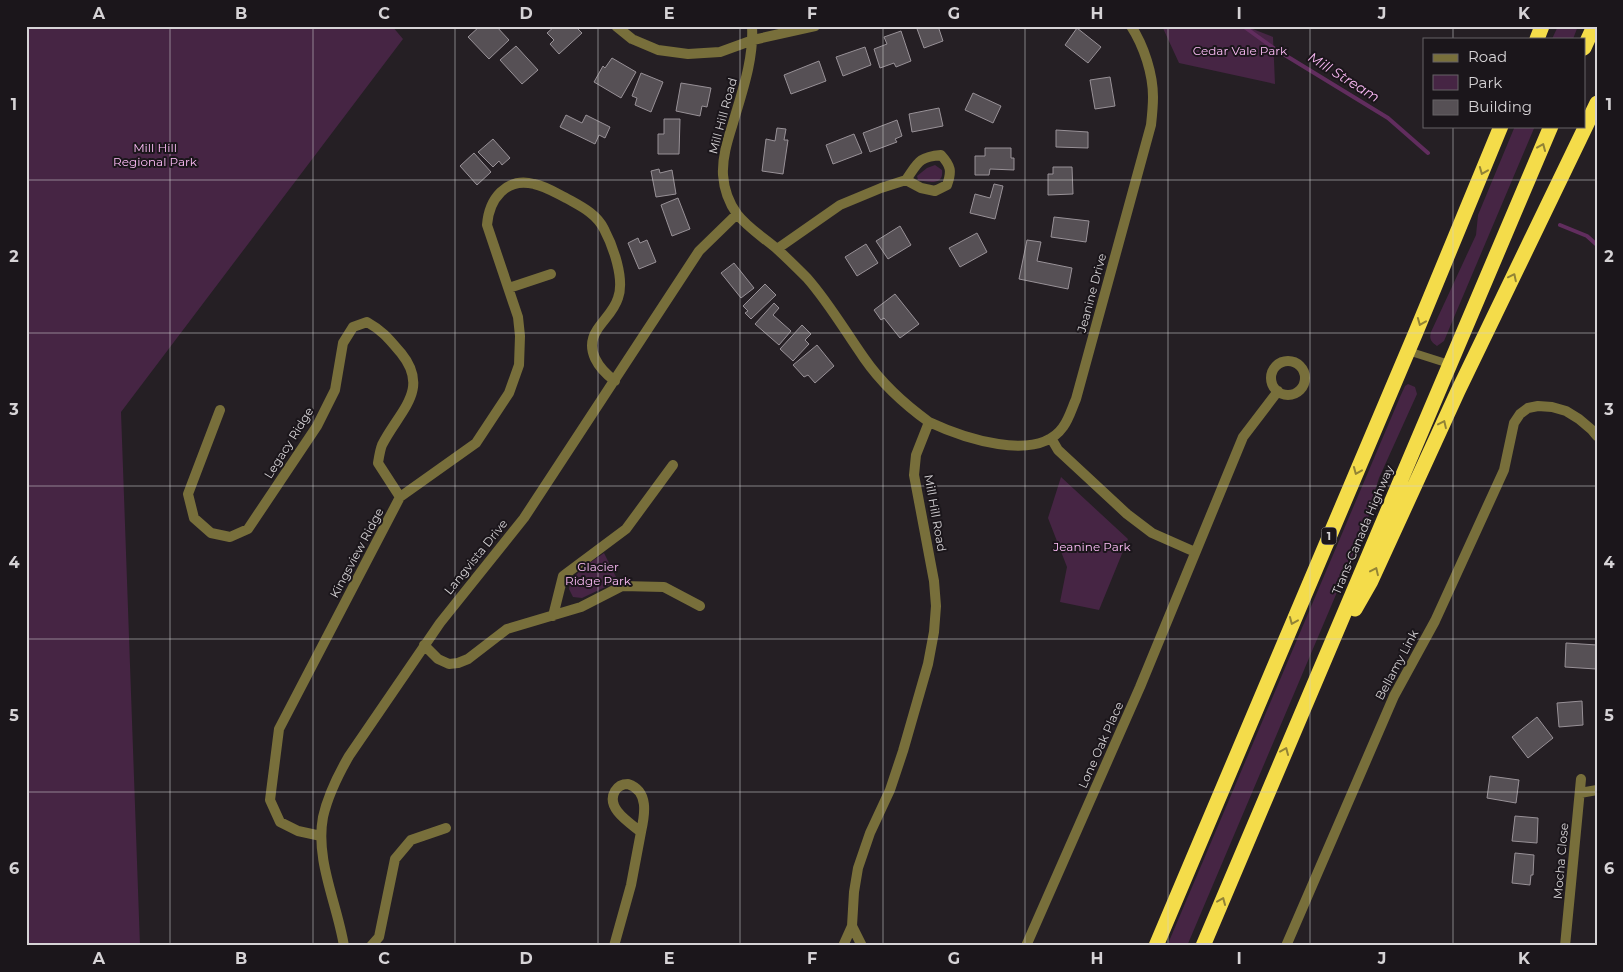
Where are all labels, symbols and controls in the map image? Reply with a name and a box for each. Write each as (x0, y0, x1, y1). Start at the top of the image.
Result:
text: A (92, 4, 106, 23)
text: B (235, 4, 247, 23)
text: C (378, 4, 390, 23)
text: D (519, 4, 533, 23)
text: E (664, 4, 674, 23)
text: F (807, 4, 817, 23)
text: G (948, 4, 960, 23)
text: H (1091, 4, 1103, 23)
text: I (1236, 4, 1242, 23)
text: J (1377, 4, 1386, 23)
text: K (1518, 4, 1531, 23)
legend (1423, 38, 1586, 128)
park label: Cedar Vale Park (1193, 43, 1288, 58)
text: Road (1468, 47, 1507, 66)
water label: Mill Stream (1305, 48, 1383, 106)
text: Park (1468, 73, 1502, 92)
street label: Mill Hill Road (705, 76, 740, 156)
text: 1 (11, 95, 17, 114)
text: 1 (1606, 95, 1612, 114)
text: Building (1468, 97, 1532, 116)
park label: Mill Hill Regional Park (113, 140, 198, 169)
one-way arrow (1535, 143, 1546, 152)
one-way arrow (1478, 166, 1489, 175)
text: 2 (9, 247, 19, 266)
text: 2 (1604, 247, 1614, 266)
street label: Jeanine Drive (1073, 252, 1109, 335)
one-way arrow (1506, 273, 1517, 282)
one-way arrow (1416, 317, 1426, 325)
text: 3 (8, 400, 19, 419)
text: 3 (1603, 400, 1614, 419)
street label: Legacy Ridge (261, 404, 317, 481)
one-way arrow (1437, 420, 1447, 429)
street label: Trans-Canada Highway (1329, 463, 1397, 597)
one-way arrow (1352, 466, 1363, 475)
street label: Mill Hill Road (921, 473, 950, 553)
street label: Kingsview Ridge (326, 505, 387, 600)
street label: Langvista Drive (441, 516, 511, 597)
road number: 1 (1322, 528, 1336, 544)
park label: Jeanine Park (1052, 539, 1132, 554)
text: 4 (8, 553, 20, 572)
text: 4 (1603, 553, 1615, 572)
park label: Glacier Ridge Park (565, 559, 632, 588)
one-way arrow (1369, 567, 1379, 576)
one-way arrow (1289, 616, 1300, 625)
street label: Bellamy Link (1372, 626, 1422, 703)
street label: Lone Oak Place (1075, 699, 1126, 790)
text: 5 (9, 706, 19, 725)
text: 5 (1604, 706, 1614, 725)
one-way arrow (1279, 747, 1290, 756)
street label: Mocha Close (1550, 822, 1571, 900)
text: 6 (9, 859, 19, 878)
text: 6 (1604, 859, 1614, 878)
one-way arrow (1216, 897, 1226, 906)
text: A (92, 949, 106, 968)
text: B (235, 949, 247, 968)
text: C (378, 949, 390, 968)
text: D (519, 949, 533, 968)
text: E (664, 949, 674, 968)
text: F (807, 949, 817, 968)
text: G (948, 949, 960, 968)
text: H (1091, 949, 1103, 968)
text: I (1236, 949, 1242, 968)
text: J (1377, 949, 1386, 968)
text: K (1518, 949, 1531, 968)

